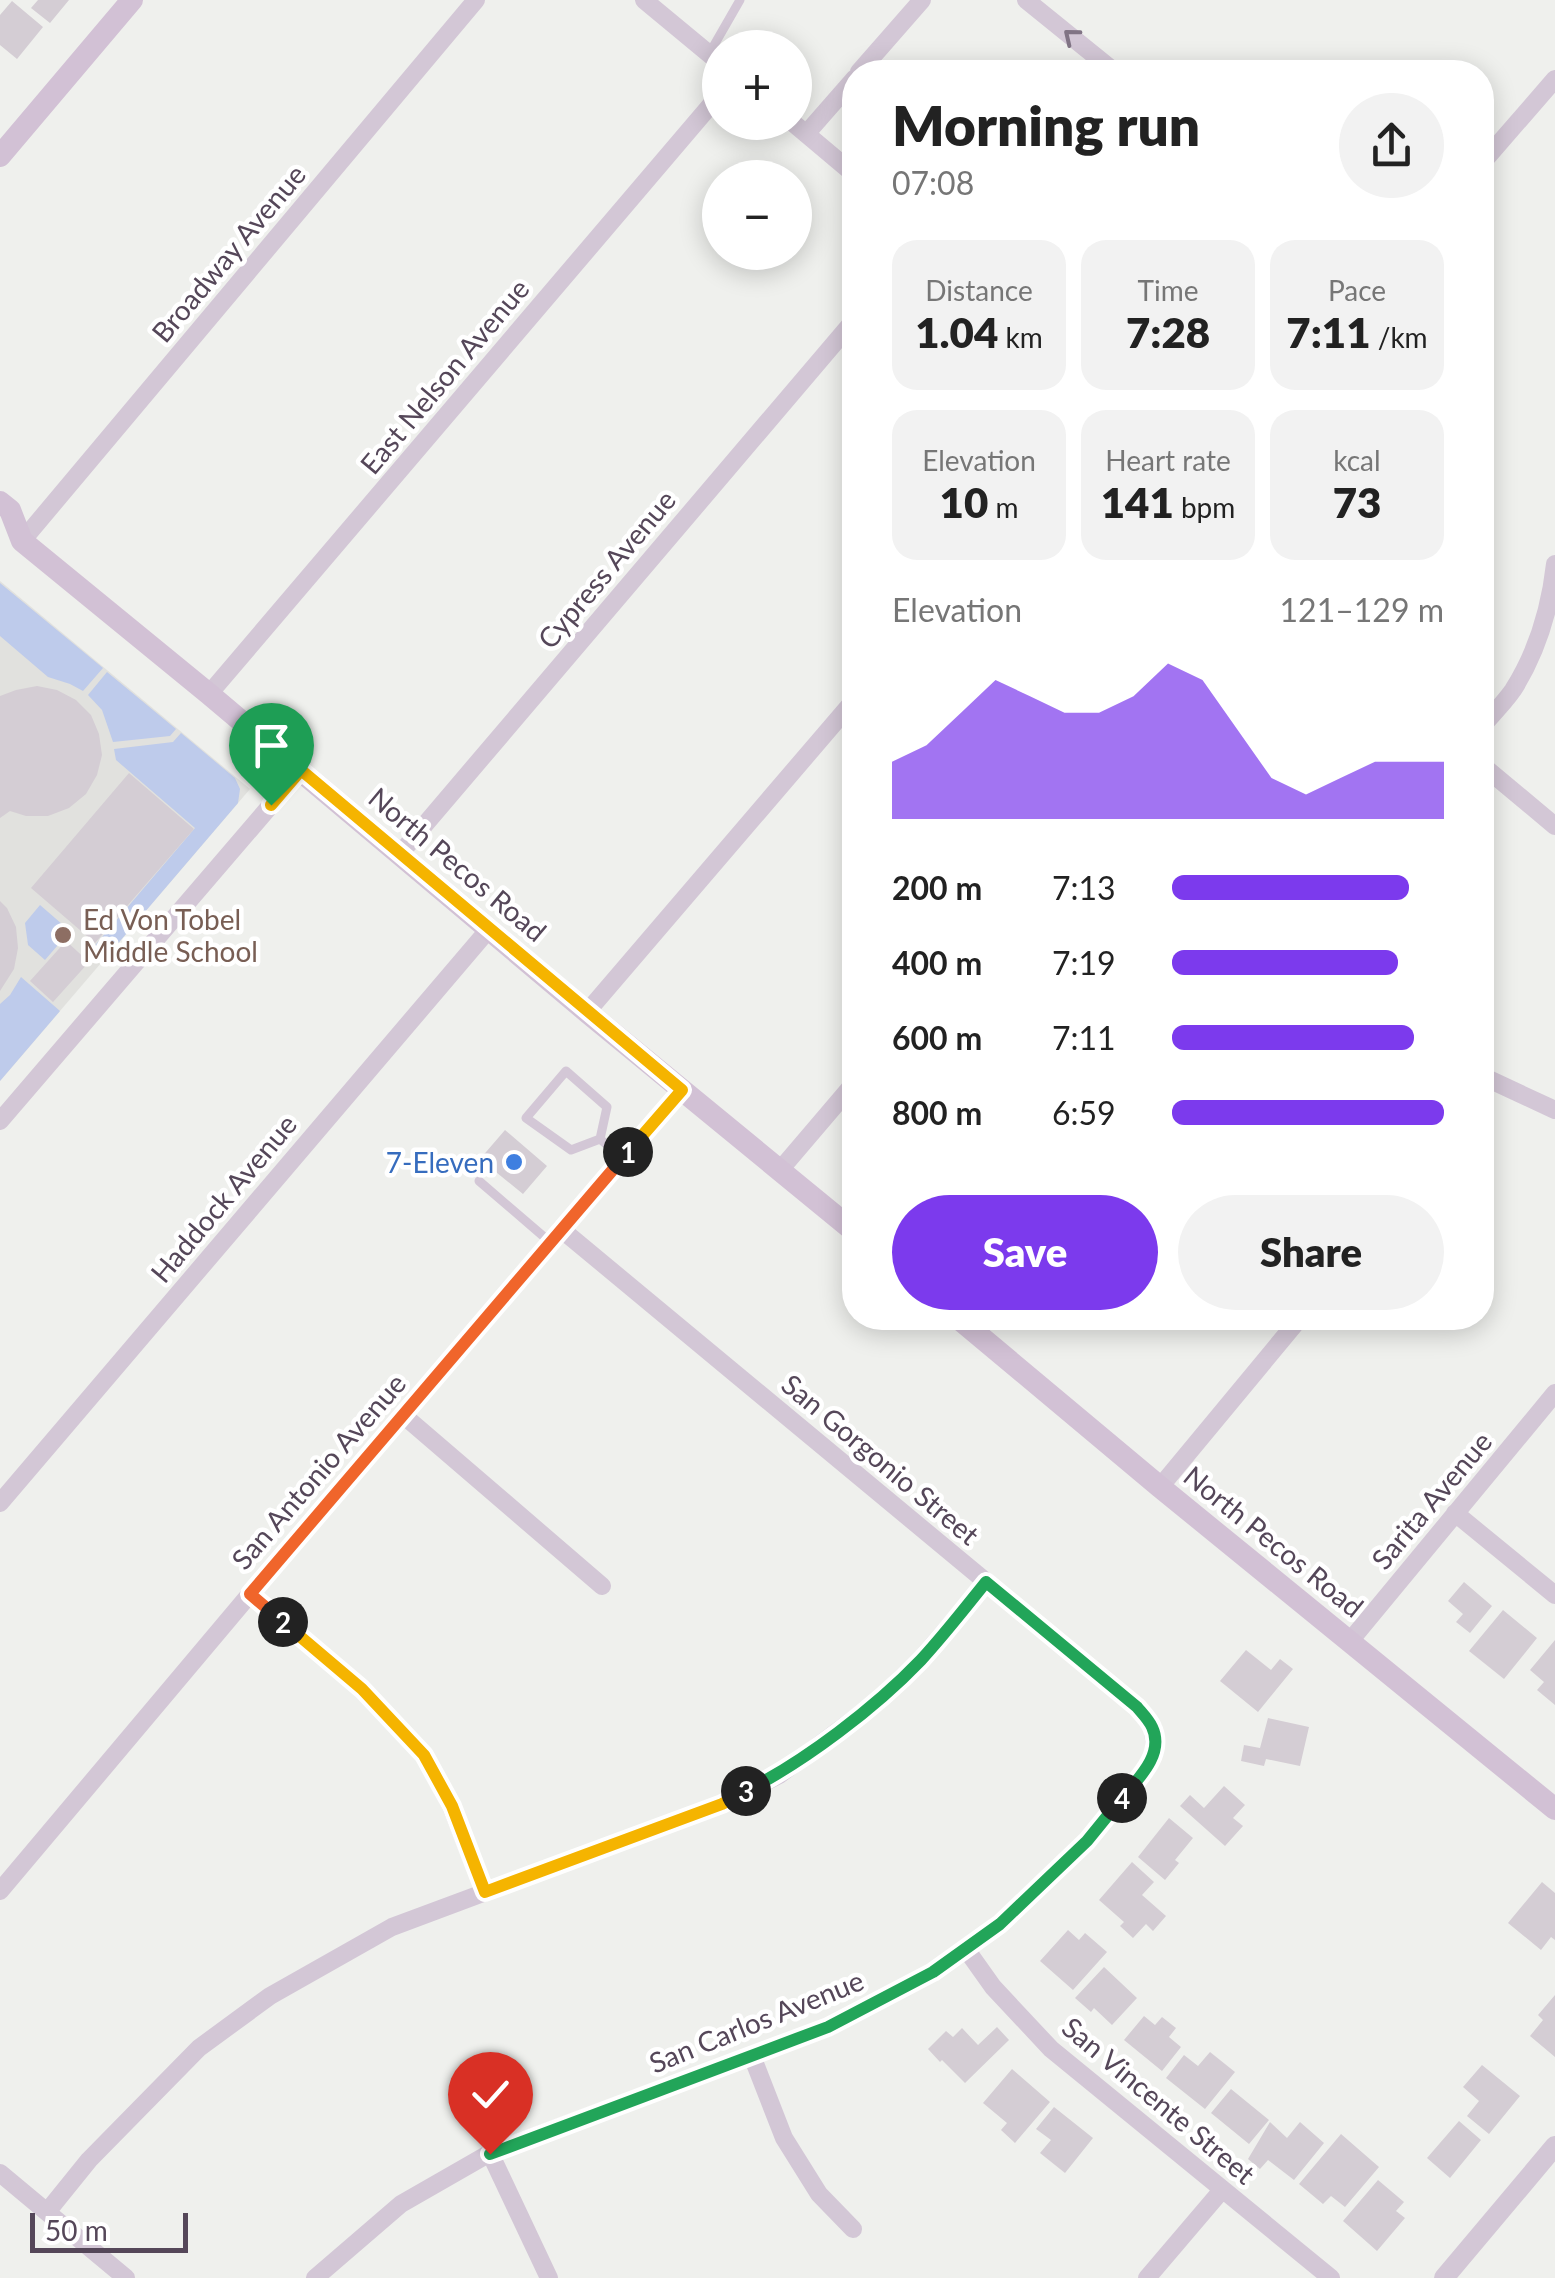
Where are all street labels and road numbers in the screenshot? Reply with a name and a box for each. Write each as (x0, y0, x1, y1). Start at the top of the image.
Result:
street label: Broadway Avenue (144, 157, 312, 349)
street label: East Nelson Avenue (353, 272, 535, 480)
street label: Cypress Avenue (530, 483, 682, 655)
street label: North Pecos Road (362, 780, 554, 948)
street label: Haddock Avenue (143, 1107, 303, 1289)
street label: San Antonio Avenue (224, 1366, 412, 1576)
street label: San Gorgonio Street (775, 1367, 987, 1551)
street label: Sarita Avenue (1364, 1424, 1498, 1576)
street label: North Pecos Road (1177, 1458, 1371, 1624)
street label: San Carlos Avenue (644, 1963, 868, 2079)
street label: San Vincente Street (1056, 2010, 1262, 2190)

